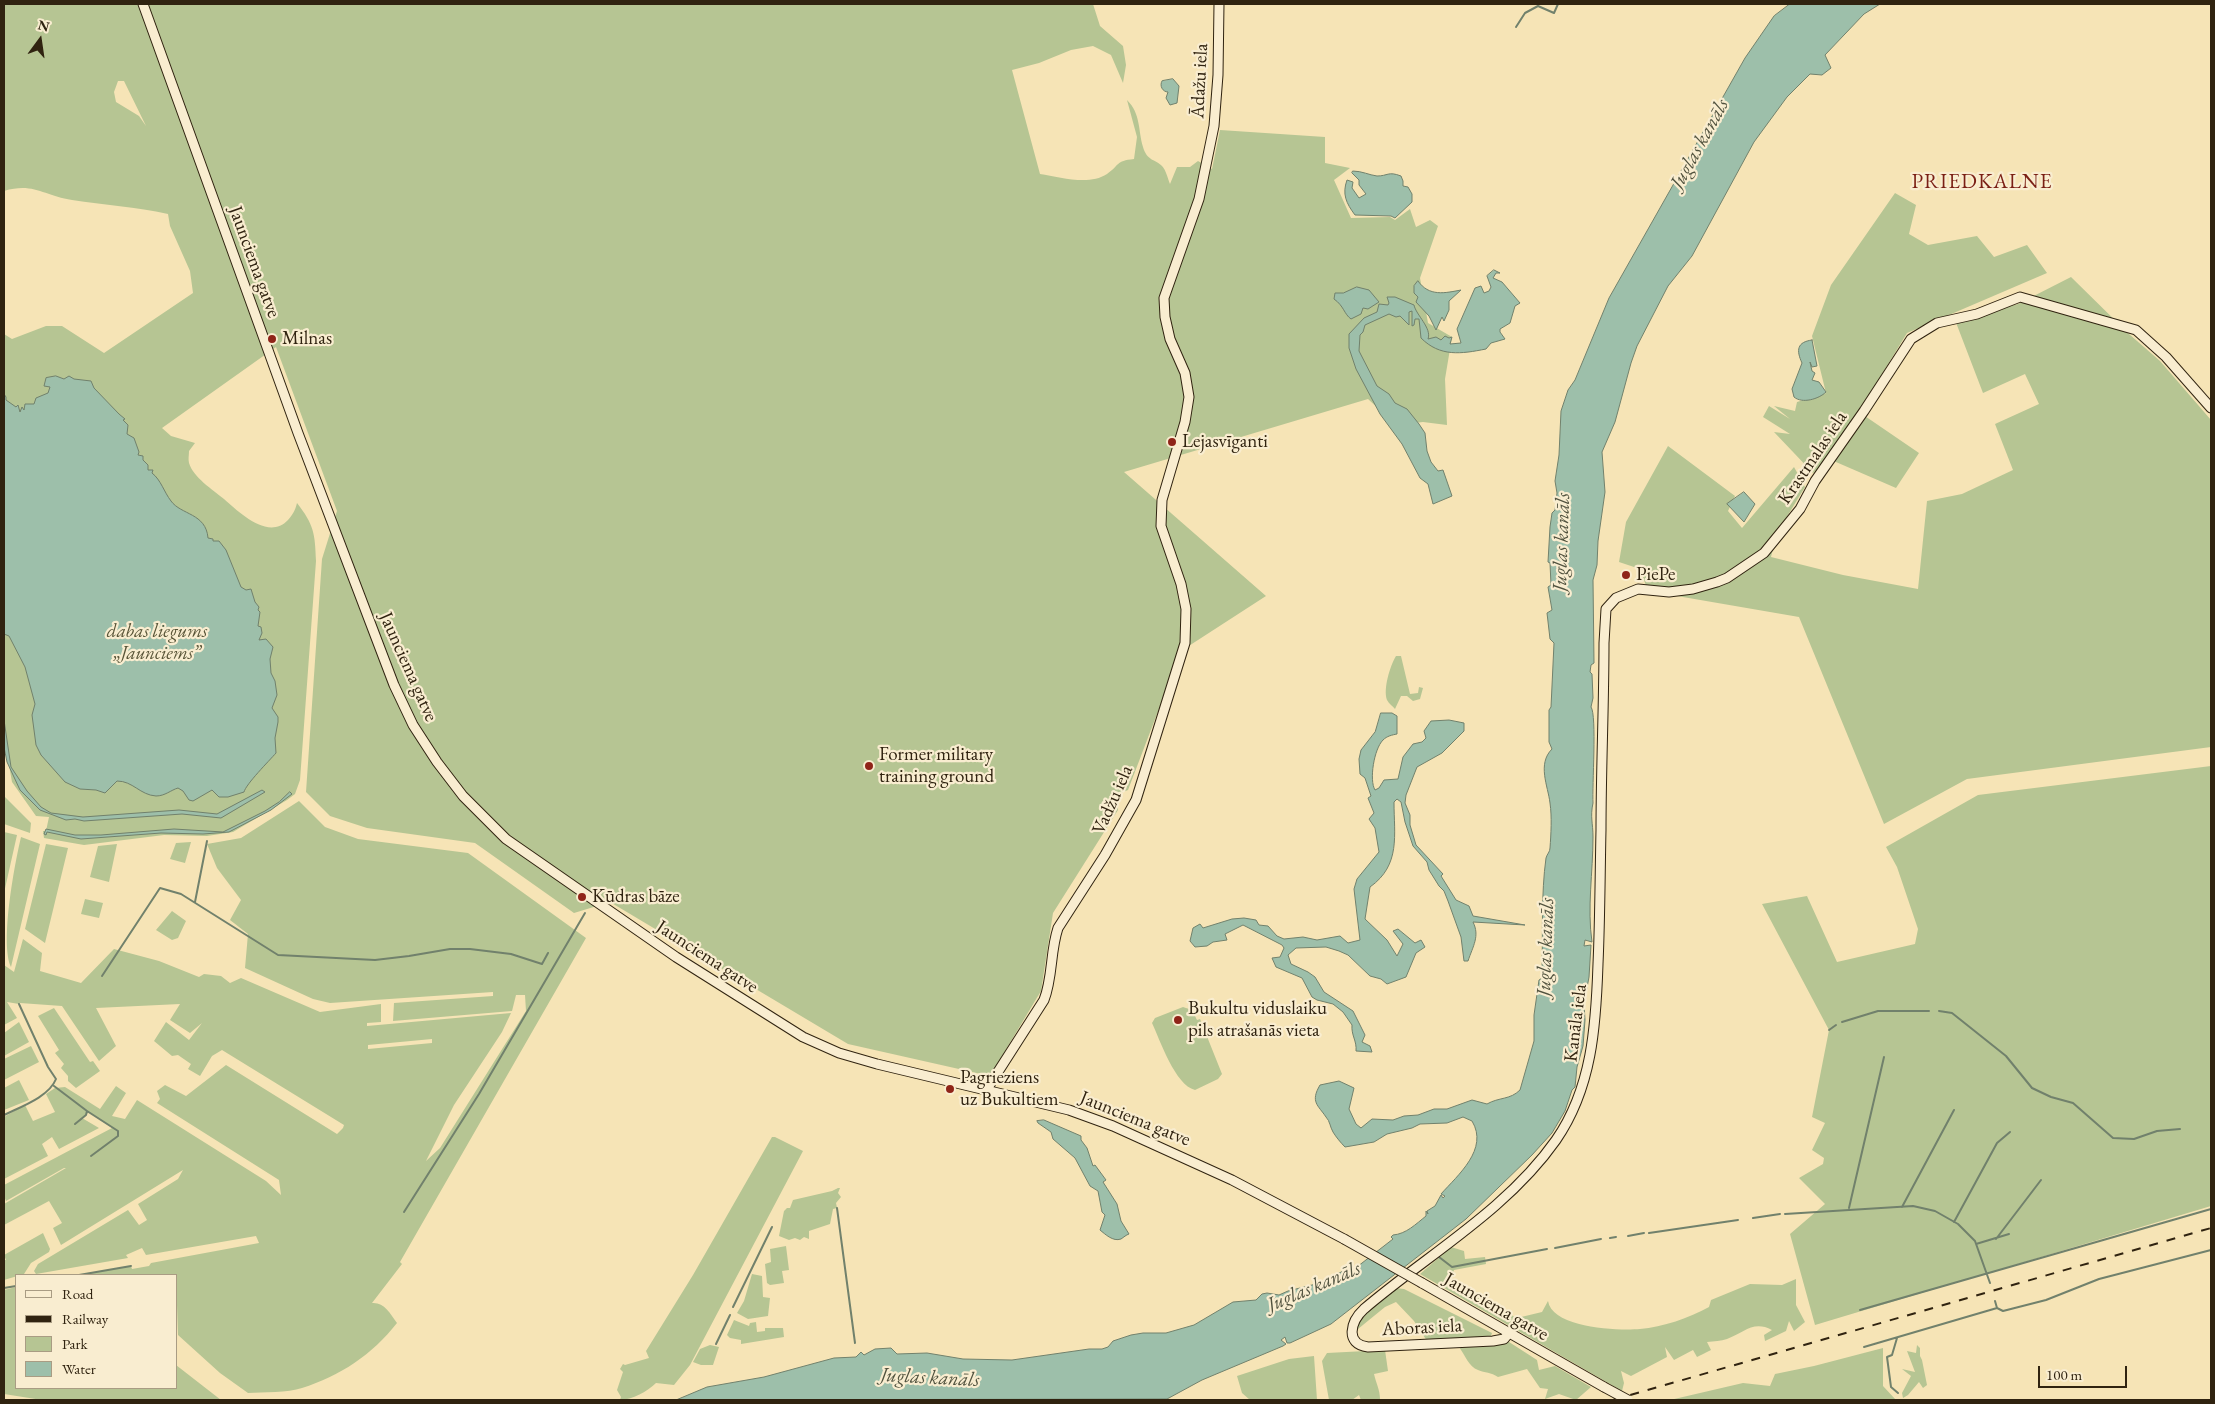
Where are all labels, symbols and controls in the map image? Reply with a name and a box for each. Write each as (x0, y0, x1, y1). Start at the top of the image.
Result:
north arrow (15, 15, 65, 65)
text: N (36, 15, 51, 36)
street label: Ādažu iela (1187, 43, 1213, 119)
water label: Juglas kanāls (1666, 95, 1734, 193)
district label: PRIEDKALNE (1910, 169, 2054, 195)
street label: Jaunciema gatve (223, 203, 285, 321)
place label: Milnas (282, 328, 332, 350)
marker: Milnas (266, 333, 278, 345)
street label: Krastmalas iela (1773, 407, 1853, 509)
place label: Lejasvīganti (1182, 431, 1268, 453)
marker: Lejasvīganti (1166, 436, 1178, 448)
water label: Juglas kanāls (1548, 492, 1576, 592)
place label: PiePe (1636, 564, 1676, 586)
marker: PiePe (1620, 569, 1632, 581)
street label: Jaunciema gatve (374, 609, 442, 725)
park label: dabas liegums „Jaunciems” (107, 621, 207, 665)
place label: Former military training ground (879, 744, 994, 788)
marker: Former military training ground (863, 760, 875, 772)
street label: Vadžu iela (1088, 762, 1138, 838)
place label: Kūdras bāze (592, 886, 680, 908)
marker: Kūdras bāze (576, 891, 588, 903)
water label: Juglas kanāls (1532, 897, 1560, 997)
street label: Jaunciema gatve (652, 916, 762, 998)
street label: Kanāla iela (1560, 983, 1592, 1063)
place label: Bukultu viduslaiku pils atrašanās vieta (1188, 998, 1327, 1042)
marker: Bukultu viduslaiku pils atrašanās vieta (1172, 1014, 1184, 1026)
place label: Pagrieziens uz Bukultiem (960, 1067, 1058, 1111)
marker: Pagrieziens uz Bukultiem (944, 1083, 956, 1095)
street label: Jaunciema gatve (1076, 1086, 1194, 1152)
water label: Juglas kanāls (1264, 1257, 1364, 1317)
street label: Jaunciema gatve (1440, 1268, 1552, 1346)
legend (15, 1274, 178, 1389)
text: Road (62, 1284, 93, 1303)
text: Railway (62, 1309, 108, 1328)
street label: Aboras iela (1381, 1315, 1463, 1341)
text: Park (62, 1334, 88, 1353)
scale bar (2040, 1356, 2129, 1388)
text: Water (62, 1359, 96, 1378)
water label: Juglas kanāls (880, 1363, 980, 1393)
text: 100 m (2046, 1365, 2082, 1384)

